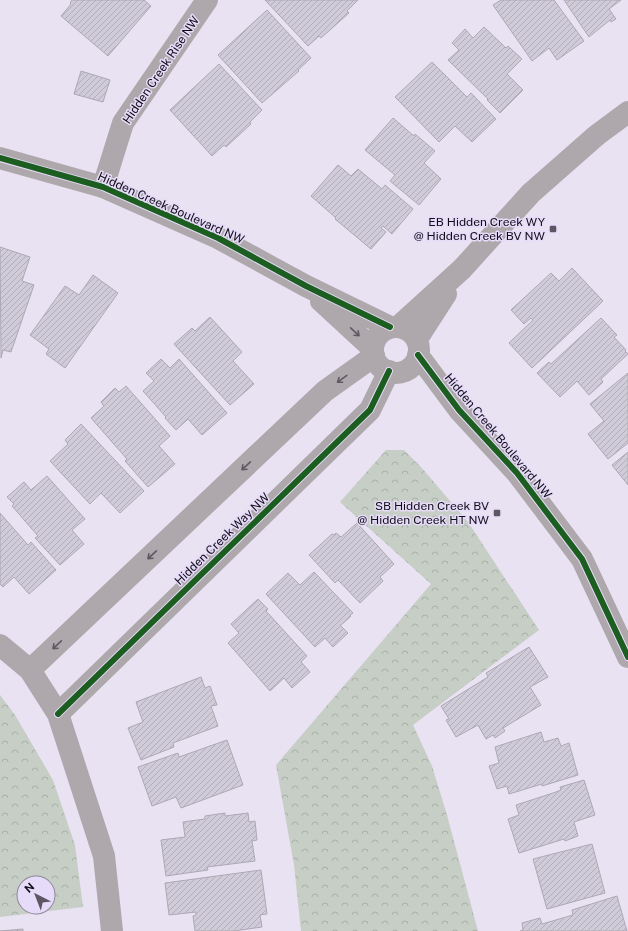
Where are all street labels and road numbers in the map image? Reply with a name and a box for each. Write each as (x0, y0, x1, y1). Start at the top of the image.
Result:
street label: Hidden Creek Rise NW (120, 13, 202, 126)
street label: Hidden Creek Boulevard NW (96, 169, 247, 247)
street label: Hidden Creek Boulevard NW (442, 371, 555, 502)
street label: Hidden Creek Way NW (172, 490, 273, 588)

